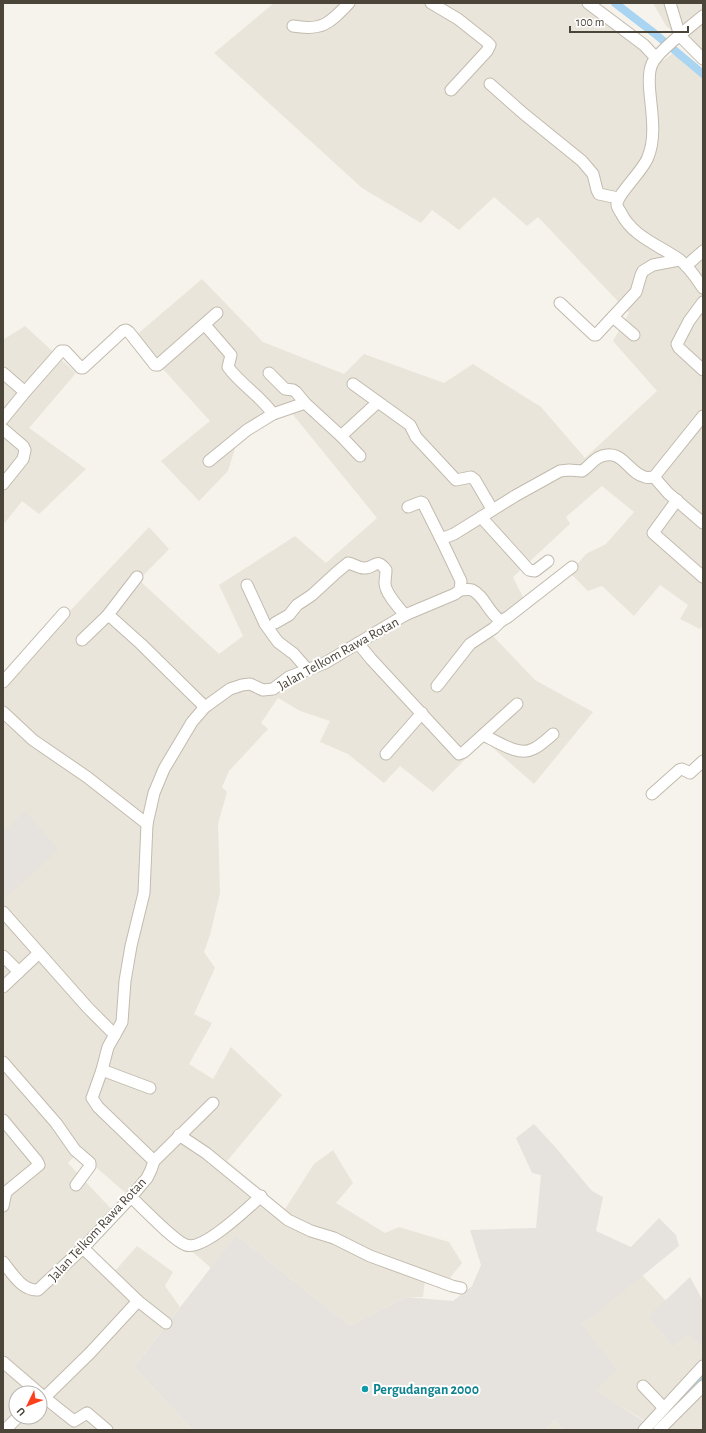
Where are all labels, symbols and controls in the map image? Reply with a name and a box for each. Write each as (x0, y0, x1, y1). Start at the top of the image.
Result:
scale bar (570, 8, 688, 34)
text: 100 m (576, 16, 604, 28)
street label: Jalan Telkom Rawa Rotan (276, 615, 401, 693)
street label: Jalan Telkom Rawa Rotan (46, 1175, 149, 1284)
place label: Pergudangan 2000 (373, 1383, 479, 1397)
marker: Pergudangan 2000 (360, 1384, 370, 1394)
north arrow (8, 1385, 48, 1425)
text: U (15, 1405, 27, 1418)

